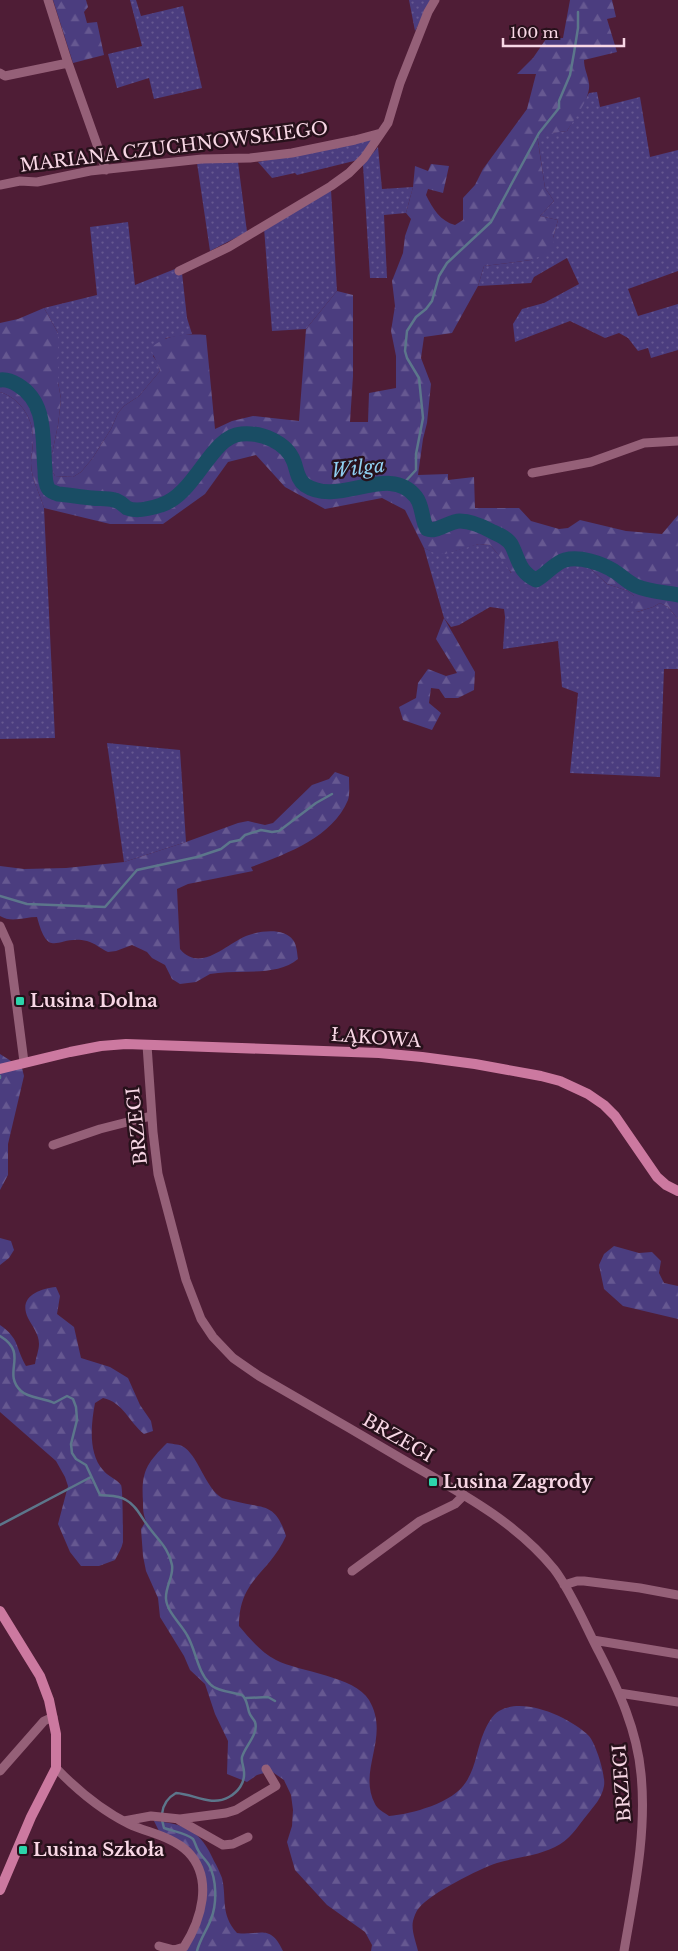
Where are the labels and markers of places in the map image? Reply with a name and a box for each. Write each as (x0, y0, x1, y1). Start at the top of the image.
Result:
place label: Lusina Dolna (30, 990, 158, 1012)
marker: Lusina Dolna (14, 995, 26, 1007)
place label: Lusina Zagrody (443, 1471, 593, 1493)
marker: Lusina Zagrody (427, 1476, 439, 1488)
place label: Lusina Szkoła (33, 1839, 165, 1861)
marker: Lusina Szkoła (17, 1844, 29, 1856)

